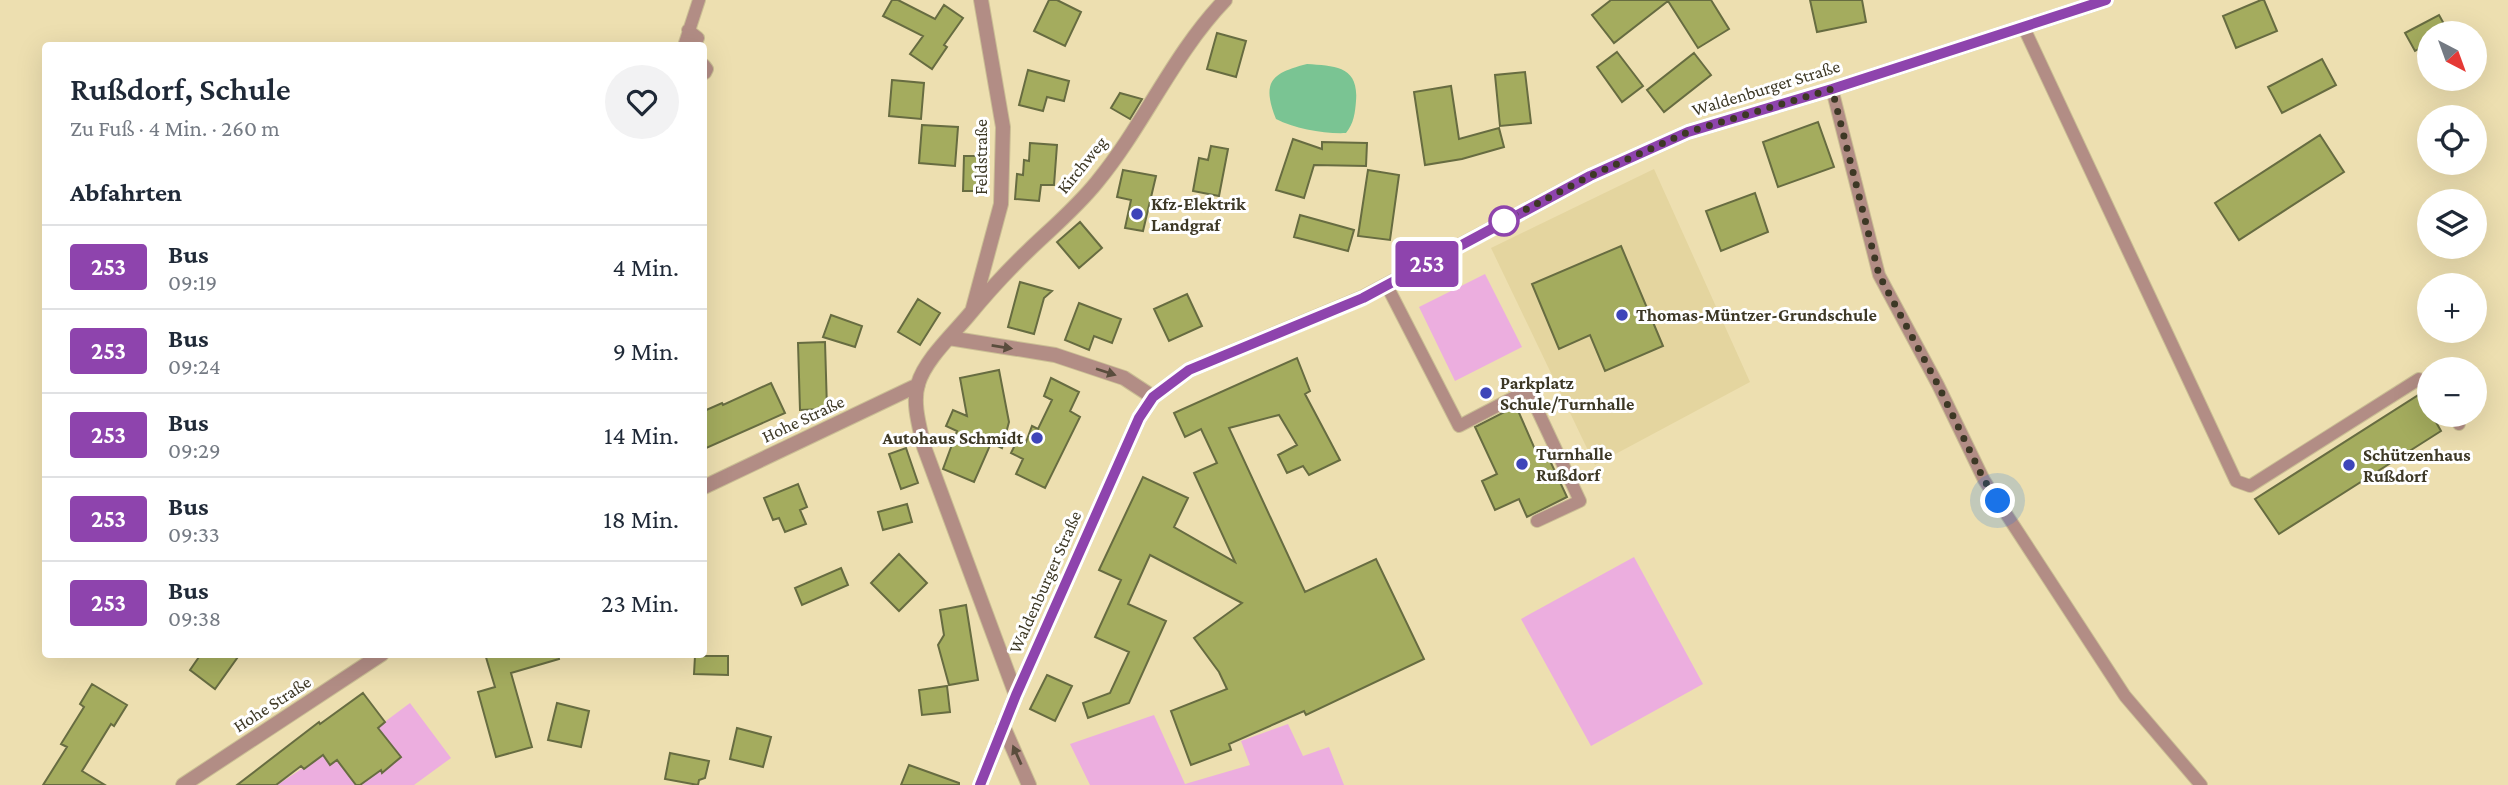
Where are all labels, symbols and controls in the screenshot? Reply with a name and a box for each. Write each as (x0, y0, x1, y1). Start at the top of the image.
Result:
north arrow (2417, 21, 2487, 91)
map controls (2417, 21, 2487, 427)
street label: Waldenburger Straße (1690, 56, 1842, 120)
button: heart (605, 65, 679, 139)
text: Rußdorf, Schule (70, 70, 291, 107)
button: locate (2417, 105, 2487, 175)
text: Zu Fuß · 4 Min. · 260 m (70, 115, 280, 141)
street label: Feldstraße (971, 119, 991, 195)
street label: Kirchweg (1053, 132, 1111, 198)
text: Abfahrten (70, 178, 182, 207)
button: layers (2417, 189, 2487, 259)
place label: Kfz-Elektrik Landgraf (1151, 194, 1246, 235)
marker: Kfz-Elektrik Landgraf (1129, 206, 1145, 222)
unlabelled marker (1489, 206, 1519, 236)
text: Bus (168, 240, 209, 269)
line badge: 253 (1387, 241, 1467, 287)
text: 253 (1409, 250, 1445, 277)
text: 253 (91, 253, 126, 280)
text: 4 Min. (613, 253, 679, 282)
text: 09:19 (168, 269, 217, 295)
button: + (2417, 273, 2487, 343)
place label: Thomas-Müntzer-Grundschule (1636, 305, 1877, 325)
marker: Thomas-Müntzer-Grundschule (1614, 307, 1630, 323)
text: Bus (168, 324, 209, 353)
text: 253 (91, 337, 126, 364)
text: 9 Min. (613, 337, 679, 366)
one-way arrow (991, 342, 1013, 353)
text: 09:24 (168, 353, 221, 379)
button: − (2417, 357, 2487, 427)
one-way arrow (1096, 367, 1117, 378)
place label: Parkplatz Schule/Turnhalle (1500, 373, 1634, 414)
marker: Parkplatz Schule/Turnhalle (1478, 385, 1494, 401)
street label: Hohe Straße (759, 391, 847, 447)
text: Bus (168, 408, 209, 437)
text: 253 (91, 421, 126, 448)
text: 14 Min. (604, 421, 679, 450)
place label: Autohaus Schmidt (881, 428, 1024, 448)
marker: Autohaus Schmidt (1029, 430, 1045, 446)
text: 09:29 (168, 437, 221, 463)
place label: Turnhalle Rußdorf (1536, 444, 1612, 485)
place label: Schützenhaus Rußdorf (2363, 445, 2471, 486)
marker: Turnhalle Rußdorf (1514, 456, 1530, 472)
marker: Schützenhaus Rußdorf (2341, 457, 2357, 473)
your location (1980, 483, 2015, 518)
text: Bus (168, 492, 209, 521)
text: 253 (91, 505, 126, 532)
text: 18 Min. (603, 505, 679, 534)
street label: Waldenburger Straße (1005, 508, 1085, 656)
text: 09:33 (168, 521, 220, 547)
text: Bus (168, 576, 209, 605)
text: 253 (91, 589, 126, 616)
text: 23 Min. (601, 589, 679, 618)
text: 09:38 (168, 605, 221, 631)
street label: Hohe Straße (229, 671, 315, 736)
one-way arrow (1011, 745, 1022, 766)

